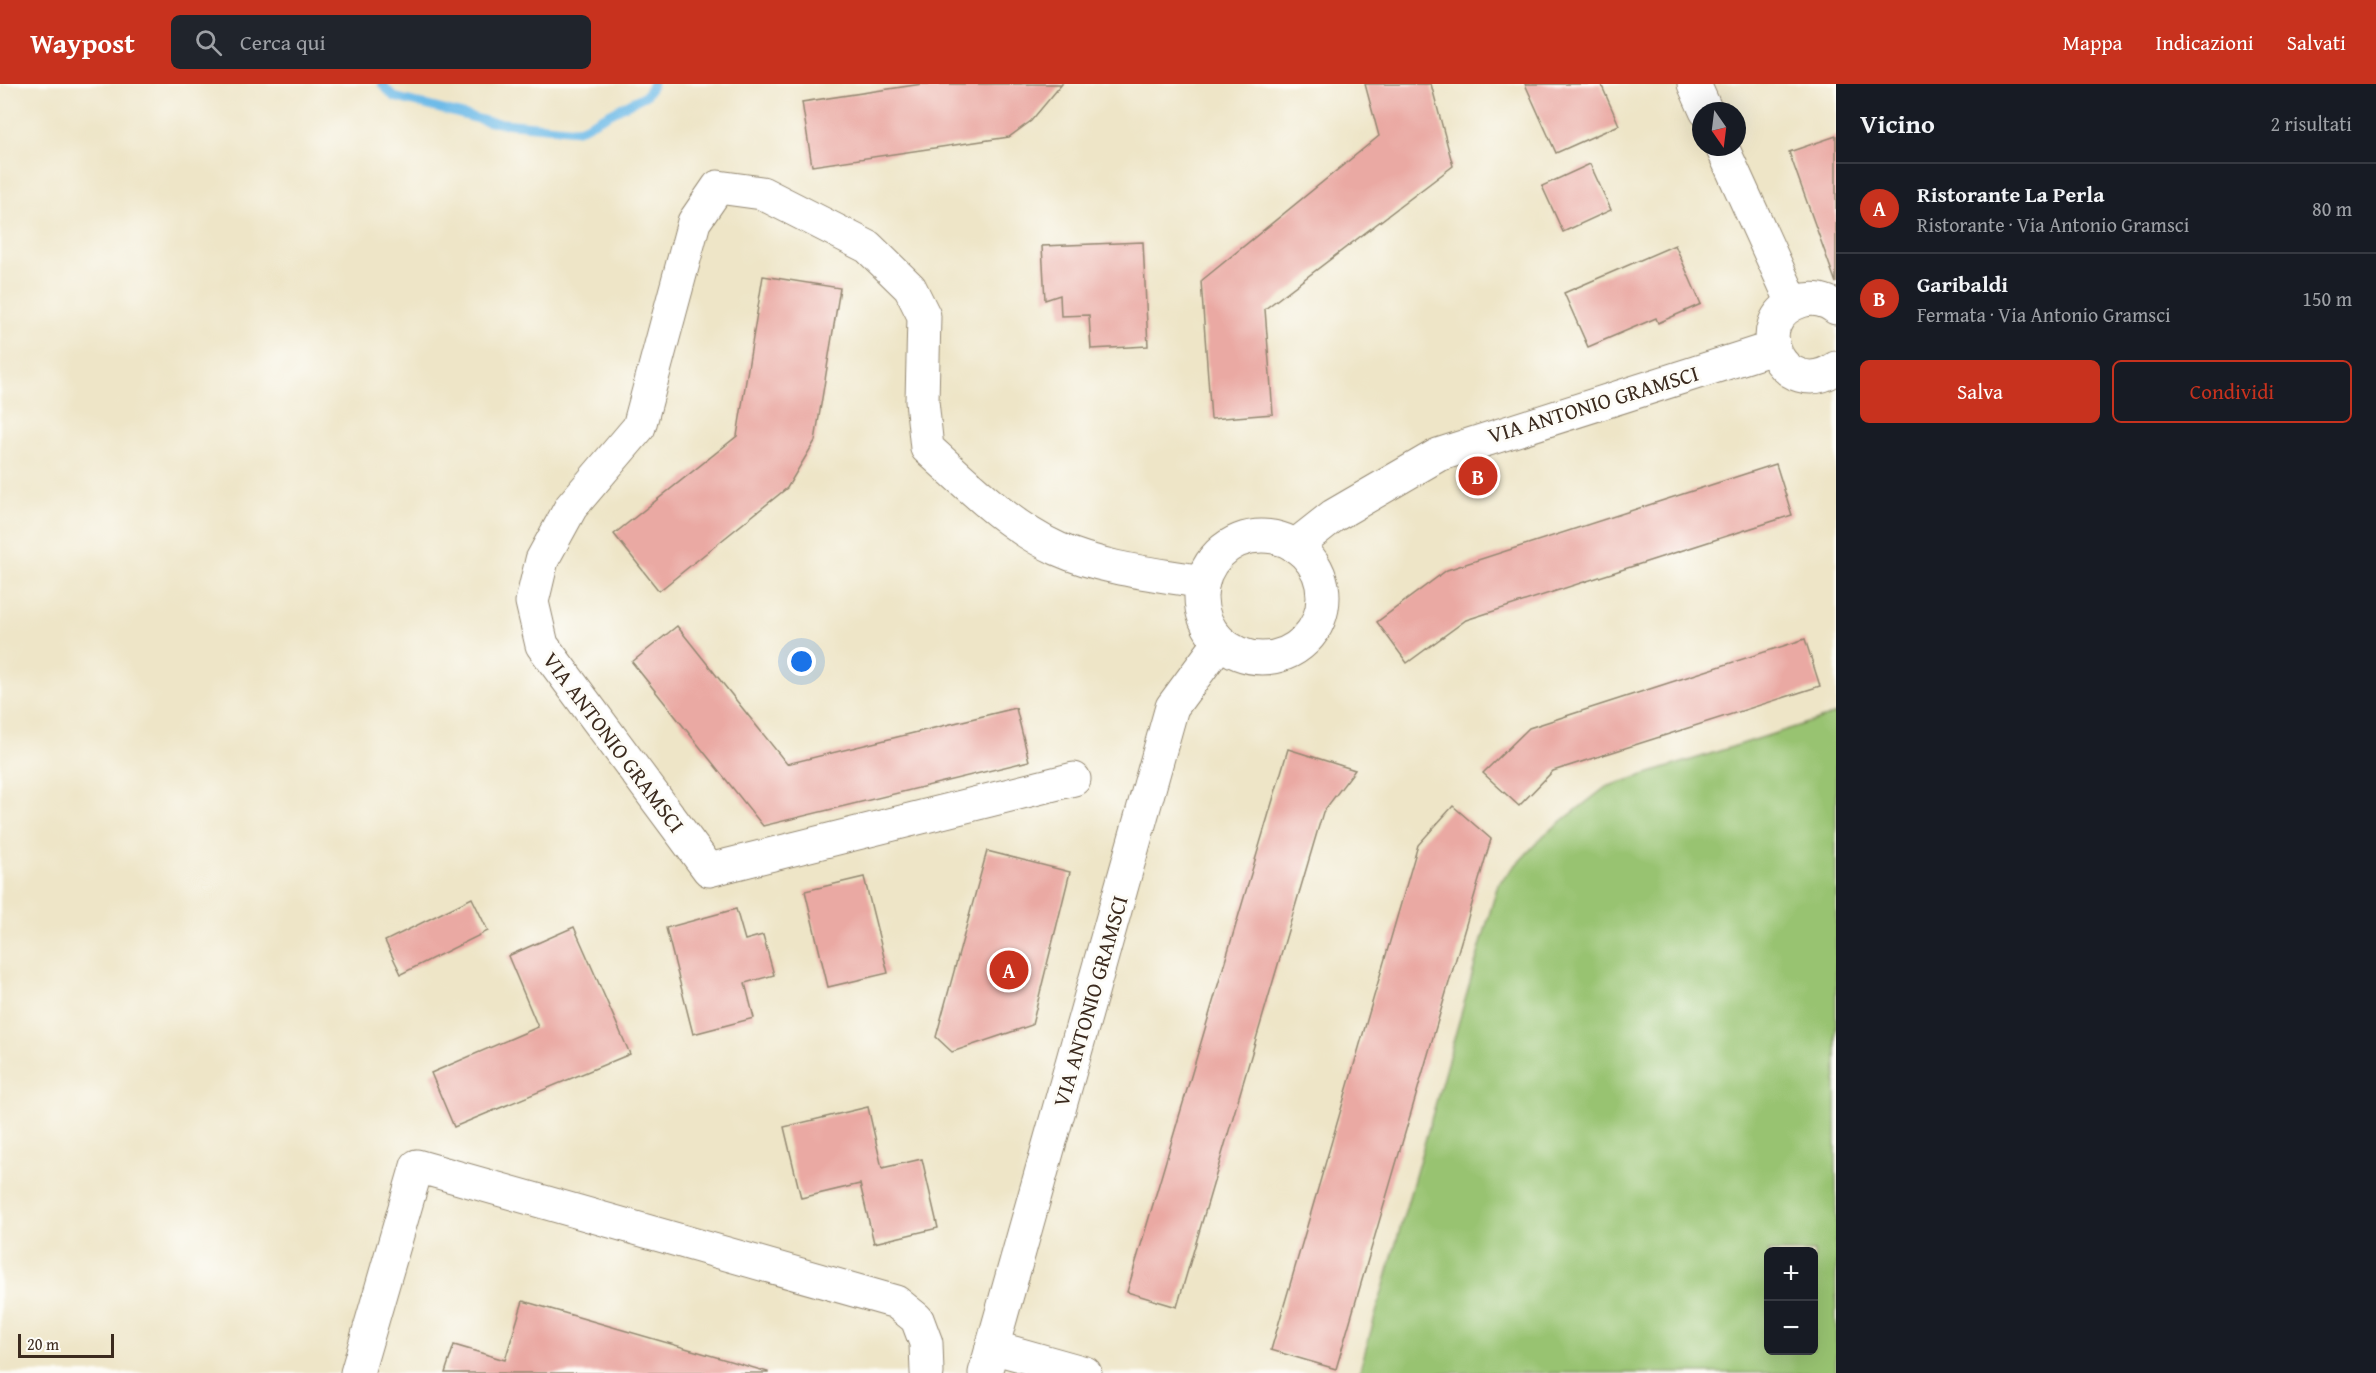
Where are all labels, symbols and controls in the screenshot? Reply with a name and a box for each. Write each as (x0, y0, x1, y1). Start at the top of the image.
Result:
search box (171, 15, 591, 69)
text: Waypost (30, 22, 135, 63)
icon: search (192, 26, 225, 59)
text: Cerca qui (240, 26, 326, 58)
text: Mappa (2063, 27, 2123, 58)
text: Indicazioni (2156, 27, 2254, 58)
text: Salvati (2287, 27, 2346, 58)
north arrow (1692, 102, 1746, 156)
text: Vicino (1860, 104, 1935, 143)
text: 2 risultati (2271, 109, 2352, 138)
text: Ristorante La Perla (1917, 178, 2104, 210)
text: A (1873, 194, 1886, 223)
text: 80 m (2312, 194, 2352, 223)
text: Ristorante · Via Antonio Gramsci (1917, 210, 2189, 239)
text: Garibaldi (1917, 268, 2008, 300)
text: B (1873, 284, 1886, 313)
text: 150 m (2302, 284, 2352, 313)
text: Fermata · Via Antonio Gramsci (1917, 300, 2171, 329)
street label: VIA ANTONIO GRAMSCI (1484, 357, 1702, 451)
button: Salva (1860, 360, 2100, 423)
button: Condividi (2112, 360, 2352, 423)
pin: B (1458, 454, 1498, 498)
street label: VIA ANTONIO GRAMSCI (535, 645, 693, 839)
your location (787, 647, 816, 676)
street label: VIA ANTONIO GRAMSCI (1044, 892, 1136, 1110)
pin: A (990, 948, 1028, 992)
map controls (1764, 1247, 1818, 1355)
button: + (1764, 1247, 1818, 1301)
button: − (1764, 1301, 1818, 1355)
scale bar (18, 1331, 114, 1358)
text: 20 m (27, 1332, 59, 1356)

